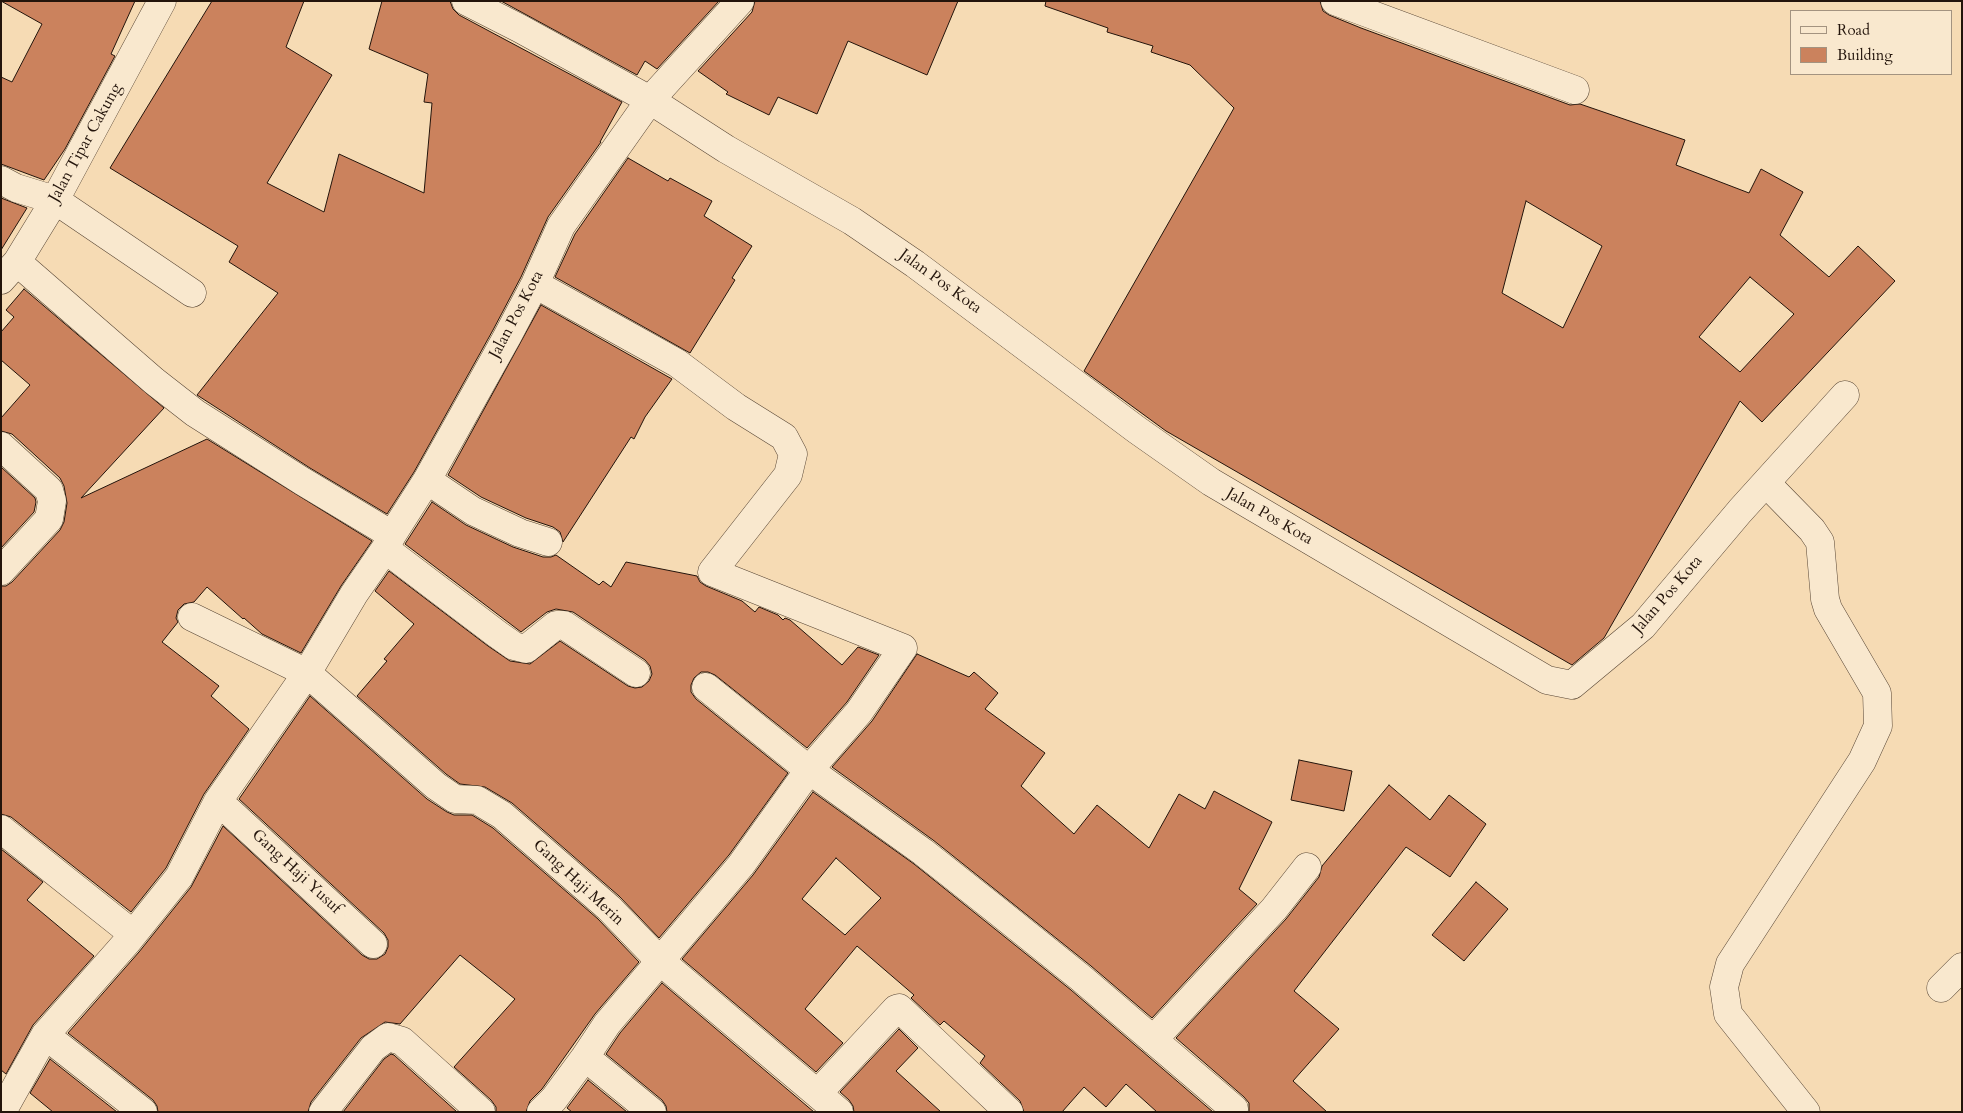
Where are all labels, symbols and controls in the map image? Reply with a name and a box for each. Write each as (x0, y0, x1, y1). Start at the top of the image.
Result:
legend (1790, 10, 1953, 75)
text: Road (1837, 20, 1870, 40)
text: Building (1837, 45, 1893, 65)
street label: Jalan Tipar Cakung (45, 80, 127, 206)
street label: Jalan Pos Kota (895, 246, 985, 318)
street label: Jalan Pos Kota (486, 268, 548, 362)
street label: Jalan Pos Kota (1222, 484, 1316, 550)
street label: Jalan Pos Kota (1629, 552, 1707, 638)
street label: Gang Haji Yusuf (247, 826, 345, 918)
street label: Gang Haji Merin (529, 836, 627, 930)

